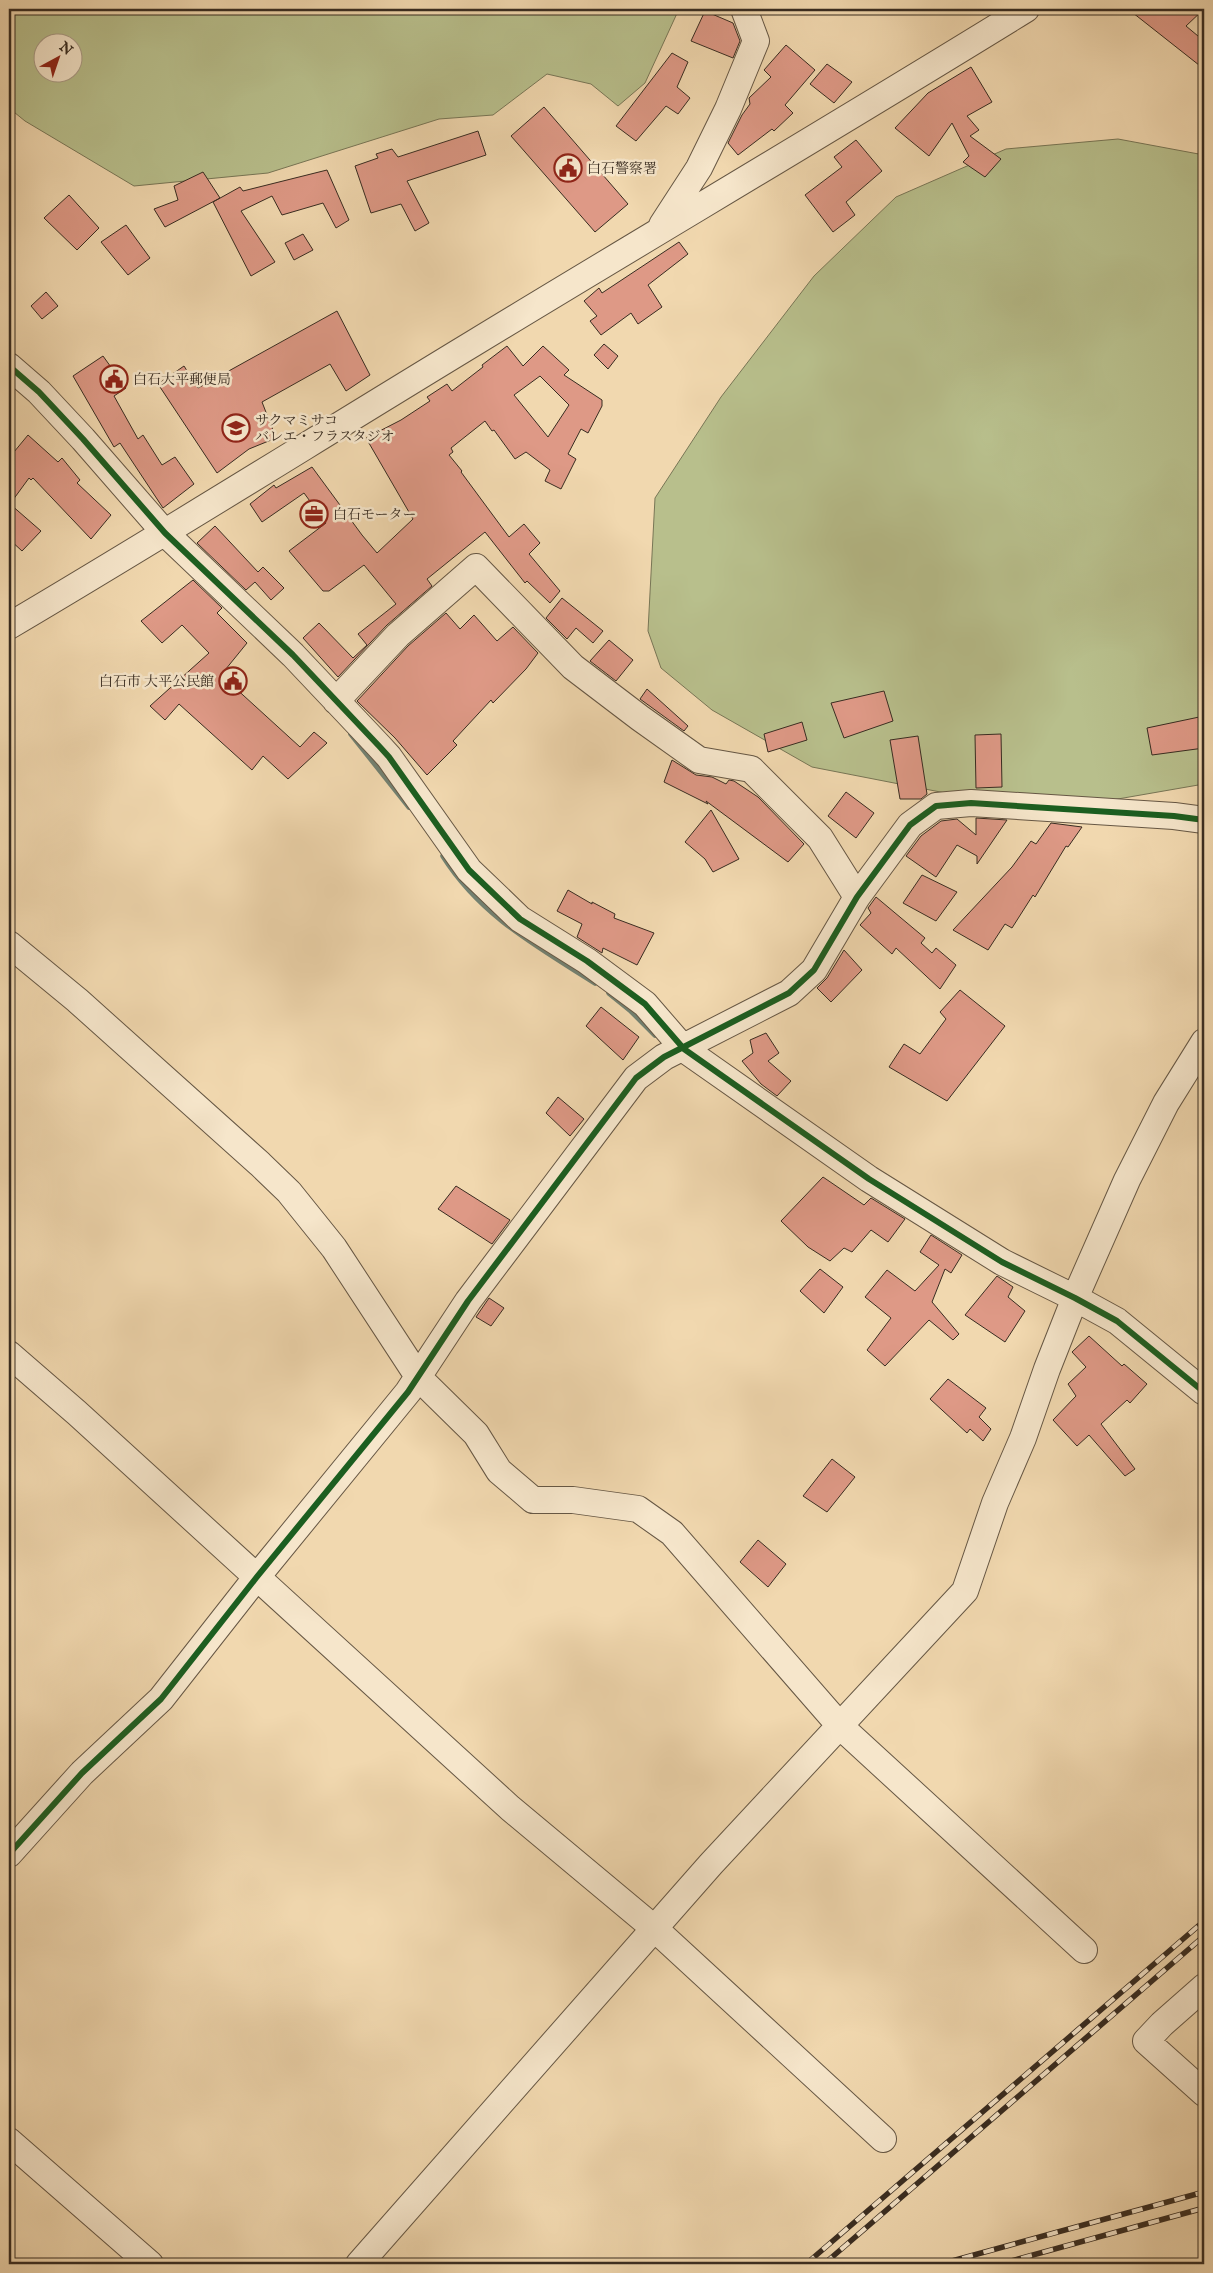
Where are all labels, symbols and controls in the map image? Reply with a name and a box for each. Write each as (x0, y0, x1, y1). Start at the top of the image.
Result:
north arrow (32, 32, 82, 82)
text: N (55, 37, 76, 60)
public building icon: 白石警察署 (553, 153, 583, 183)
place label: 白石警察署 (587, 160, 657, 178)
public building icon: 白石大平郵便局 (99, 364, 129, 394)
place label: 白石大平郵便局 (133, 371, 231, 389)
place label: サクマミサコ バレエ・フラスタジオ (255, 412, 395, 446)
school or university icon: サクマミサコ バレエ・フラスタジオ (221, 413, 251, 443)
office icon: 白石モーター (299, 499, 329, 529)
place label: 白石モーター (333, 506, 416, 524)
public building icon: 白石市 大平公民館 (218, 666, 248, 696)
place label: 白石市 大平公民館 (99, 673, 214, 691)

